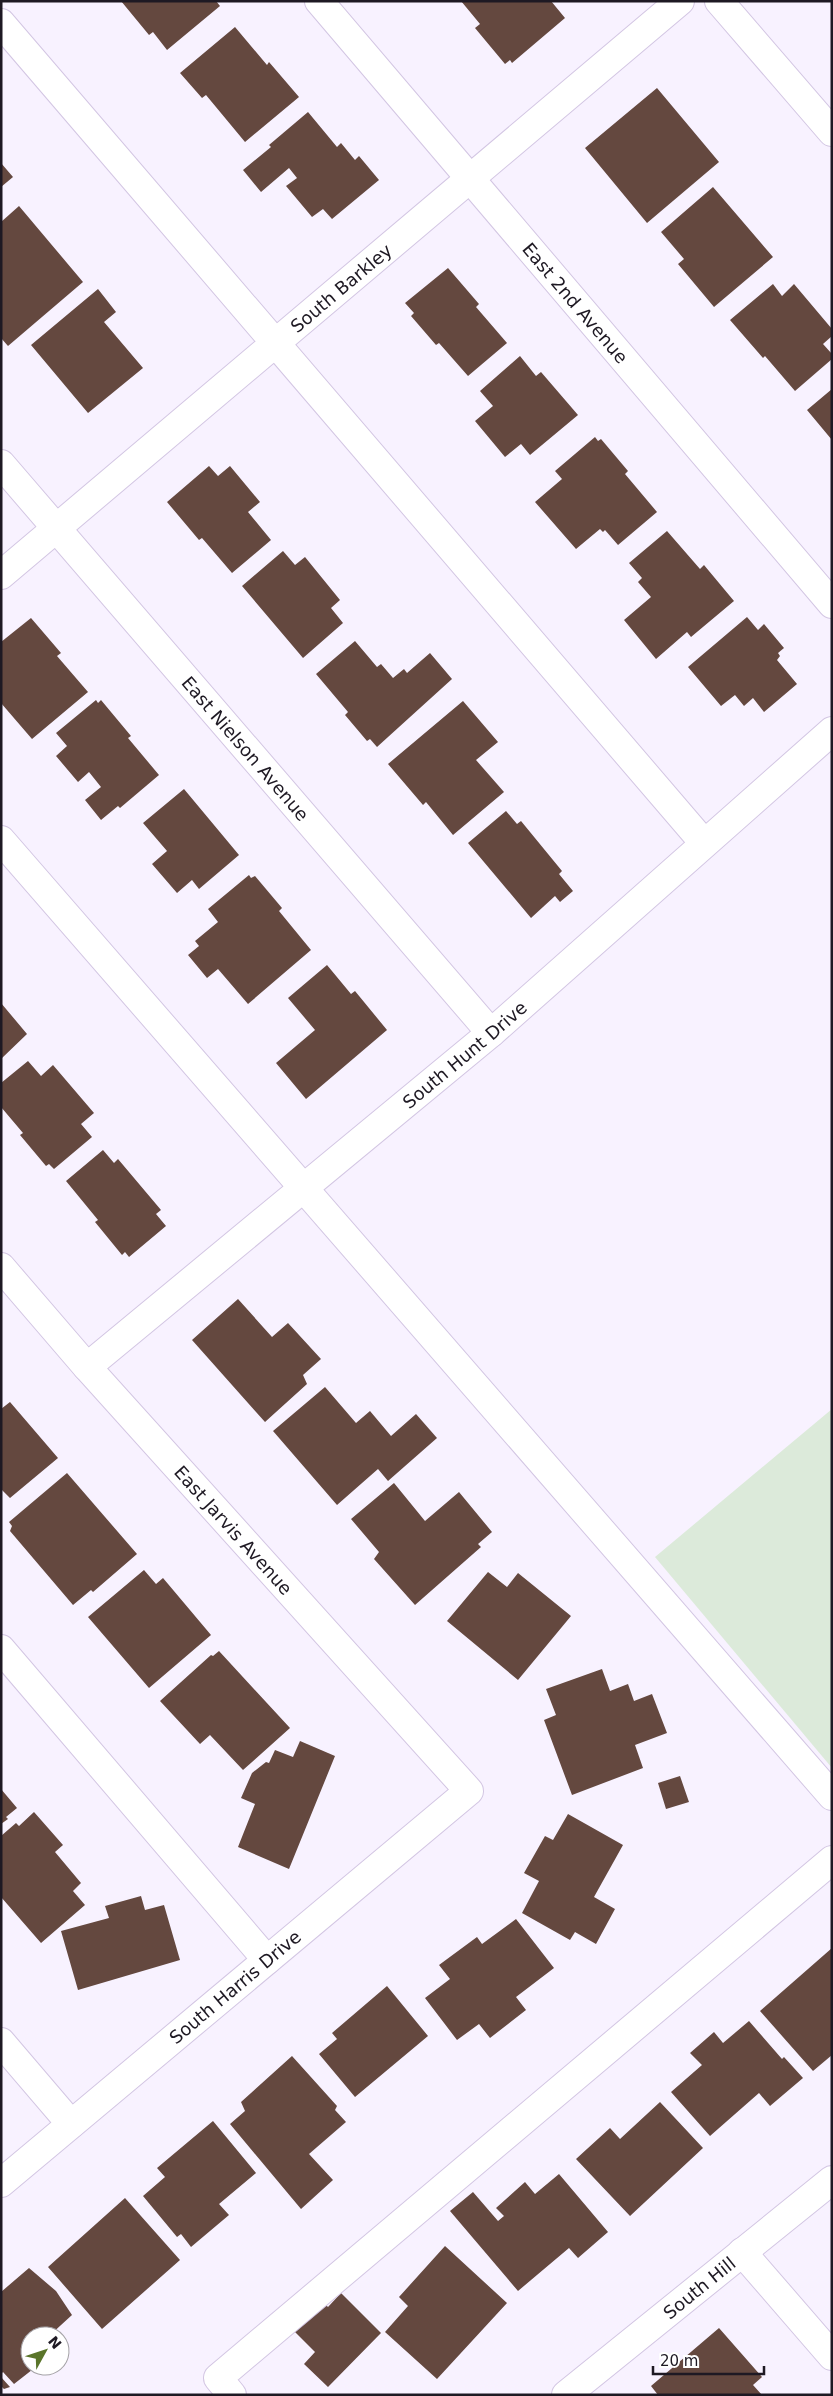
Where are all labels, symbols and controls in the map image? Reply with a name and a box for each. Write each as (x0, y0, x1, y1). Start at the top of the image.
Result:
street label: East 2nd Avenue (518, 238, 633, 367)
street label: South Barkley (286, 239, 396, 336)
street label: East Nielson Avenue (178, 672, 314, 825)
street label: South Hunt Drive (398, 996, 531, 1112)
street label: East Jarvis Avenue (170, 1461, 297, 1598)
street label: South Harris Drive (165, 1926, 305, 2048)
street label: South Hill (659, 2252, 739, 2323)
north arrow (20, 2326, 70, 2376)
text: N (45, 2333, 65, 2352)
scale bar (653, 2344, 764, 2376)
text: 20 m (660, 2352, 698, 2370)

